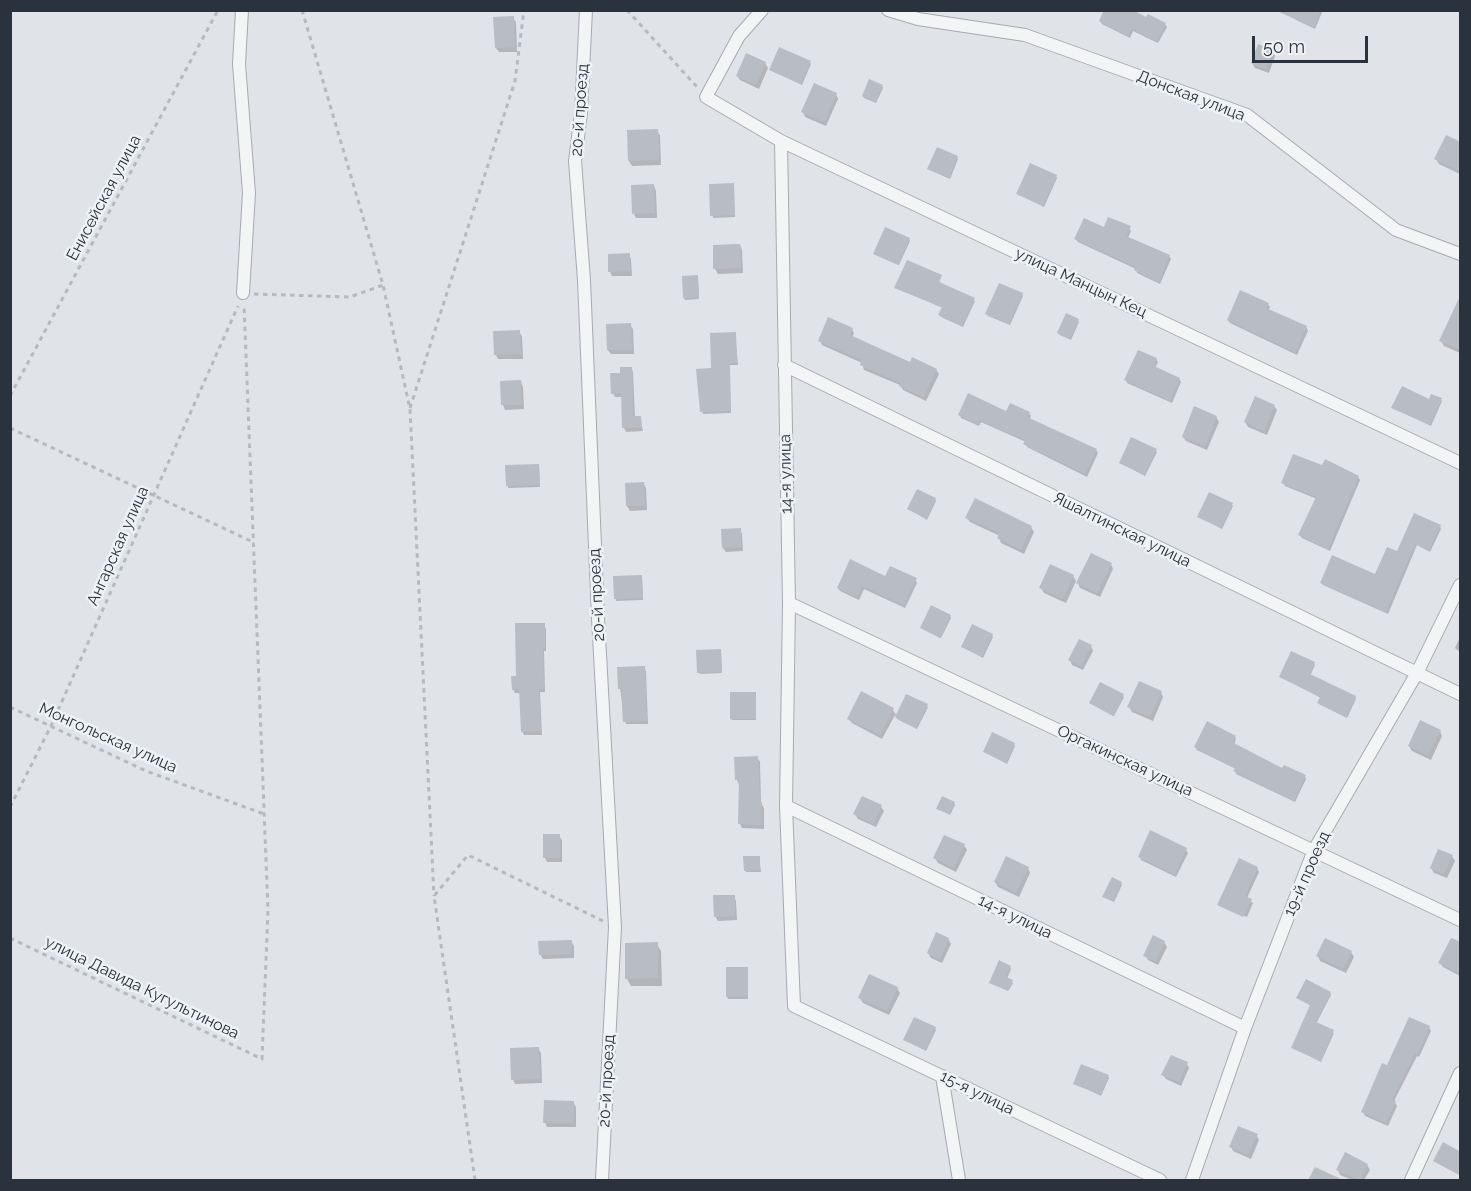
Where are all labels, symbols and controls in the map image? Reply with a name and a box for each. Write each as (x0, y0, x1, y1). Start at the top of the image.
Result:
scale bar (1255, 24, 1370, 62)
text: 50 m (1263, 36, 1305, 57)
street label: 20-й проезд (567, 63, 593, 157)
street label: Донская улица (1134, 67, 1248, 125)
street label: Енисейская улица (63, 132, 145, 264)
street label: улица Манцын Кец (1012, 244, 1150, 322)
street label: 14-я улица (776, 434, 796, 514)
street label: Ангарская улица (83, 483, 153, 609)
street label: Яшалтинская улица (1050, 488, 1194, 572)
street label: 20-й проезд (585, 548, 609, 642)
street label: Монгольская улица (36, 699, 180, 777)
street label: Оргакинская улица (1054, 721, 1196, 801)
street label: 19-й проезд (1280, 829, 1334, 919)
street label: 14-я улица (975, 891, 1055, 943)
street label: улица Давида Кугультинова (42, 933, 242, 1043)
street label: 20-й проезд (595, 1034, 619, 1128)
street label: 15-я улица (937, 1067, 1017, 1119)

